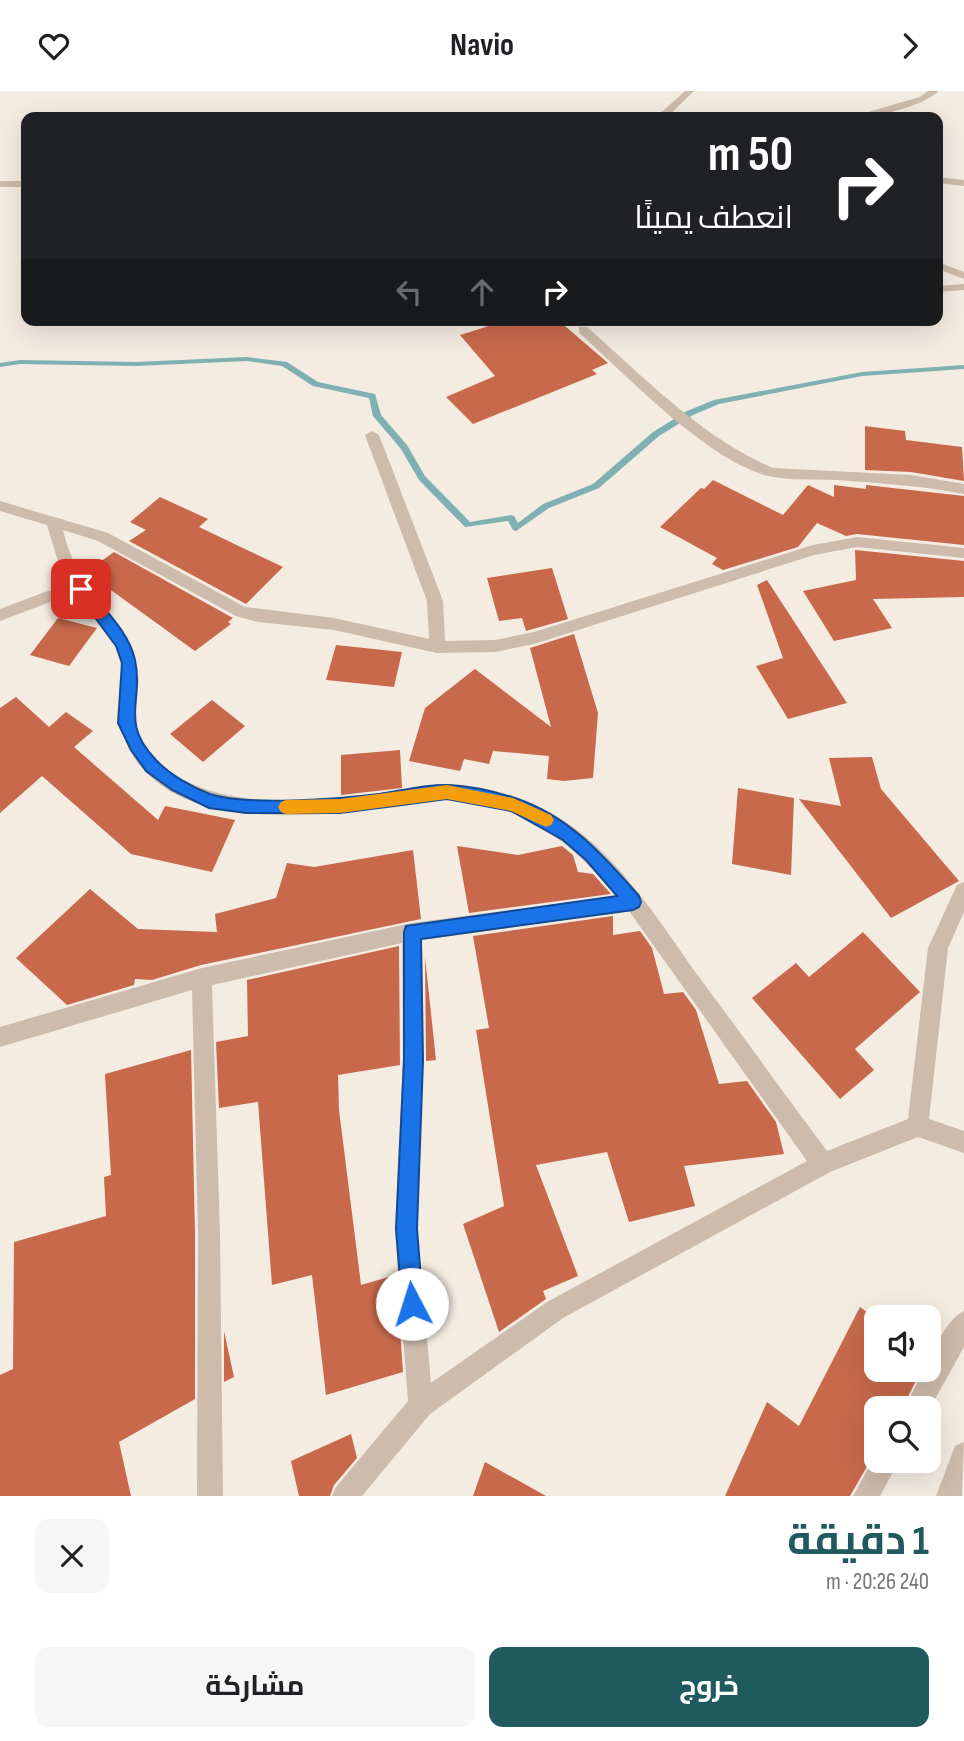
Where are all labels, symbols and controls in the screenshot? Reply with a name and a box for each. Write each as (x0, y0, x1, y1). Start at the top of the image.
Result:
text: Navio (450, 26, 514, 65)
icon: heart (35, 27, 73, 65)
icon: forward (891, 27, 929, 65)
text: 50 m (708, 126, 793, 185)
icon: right (817, 140, 908, 231)
text: انعطف يمينًا (634, 199, 793, 238)
icon: left (390, 273, 428, 311)
icon: ahead (463, 273, 501, 311)
icon: right (536, 273, 574, 311)
pin (51, 559, 111, 619)
icon: arrive (62, 570, 100, 608)
position arrow (375, 1267, 449, 1341)
map controls (864, 1305, 941, 1473)
button: sound (864, 1305, 941, 1382)
button: search (864, 1396, 941, 1473)
text: 1 دقيقة (787, 1516, 929, 1567)
button: close (35, 1519, 109, 1593)
text: 240 m · 20:26 (826, 1568, 929, 1596)
button: مشاركة (35, 1647, 475, 1727)
button: خروج (489, 1647, 929, 1727)

